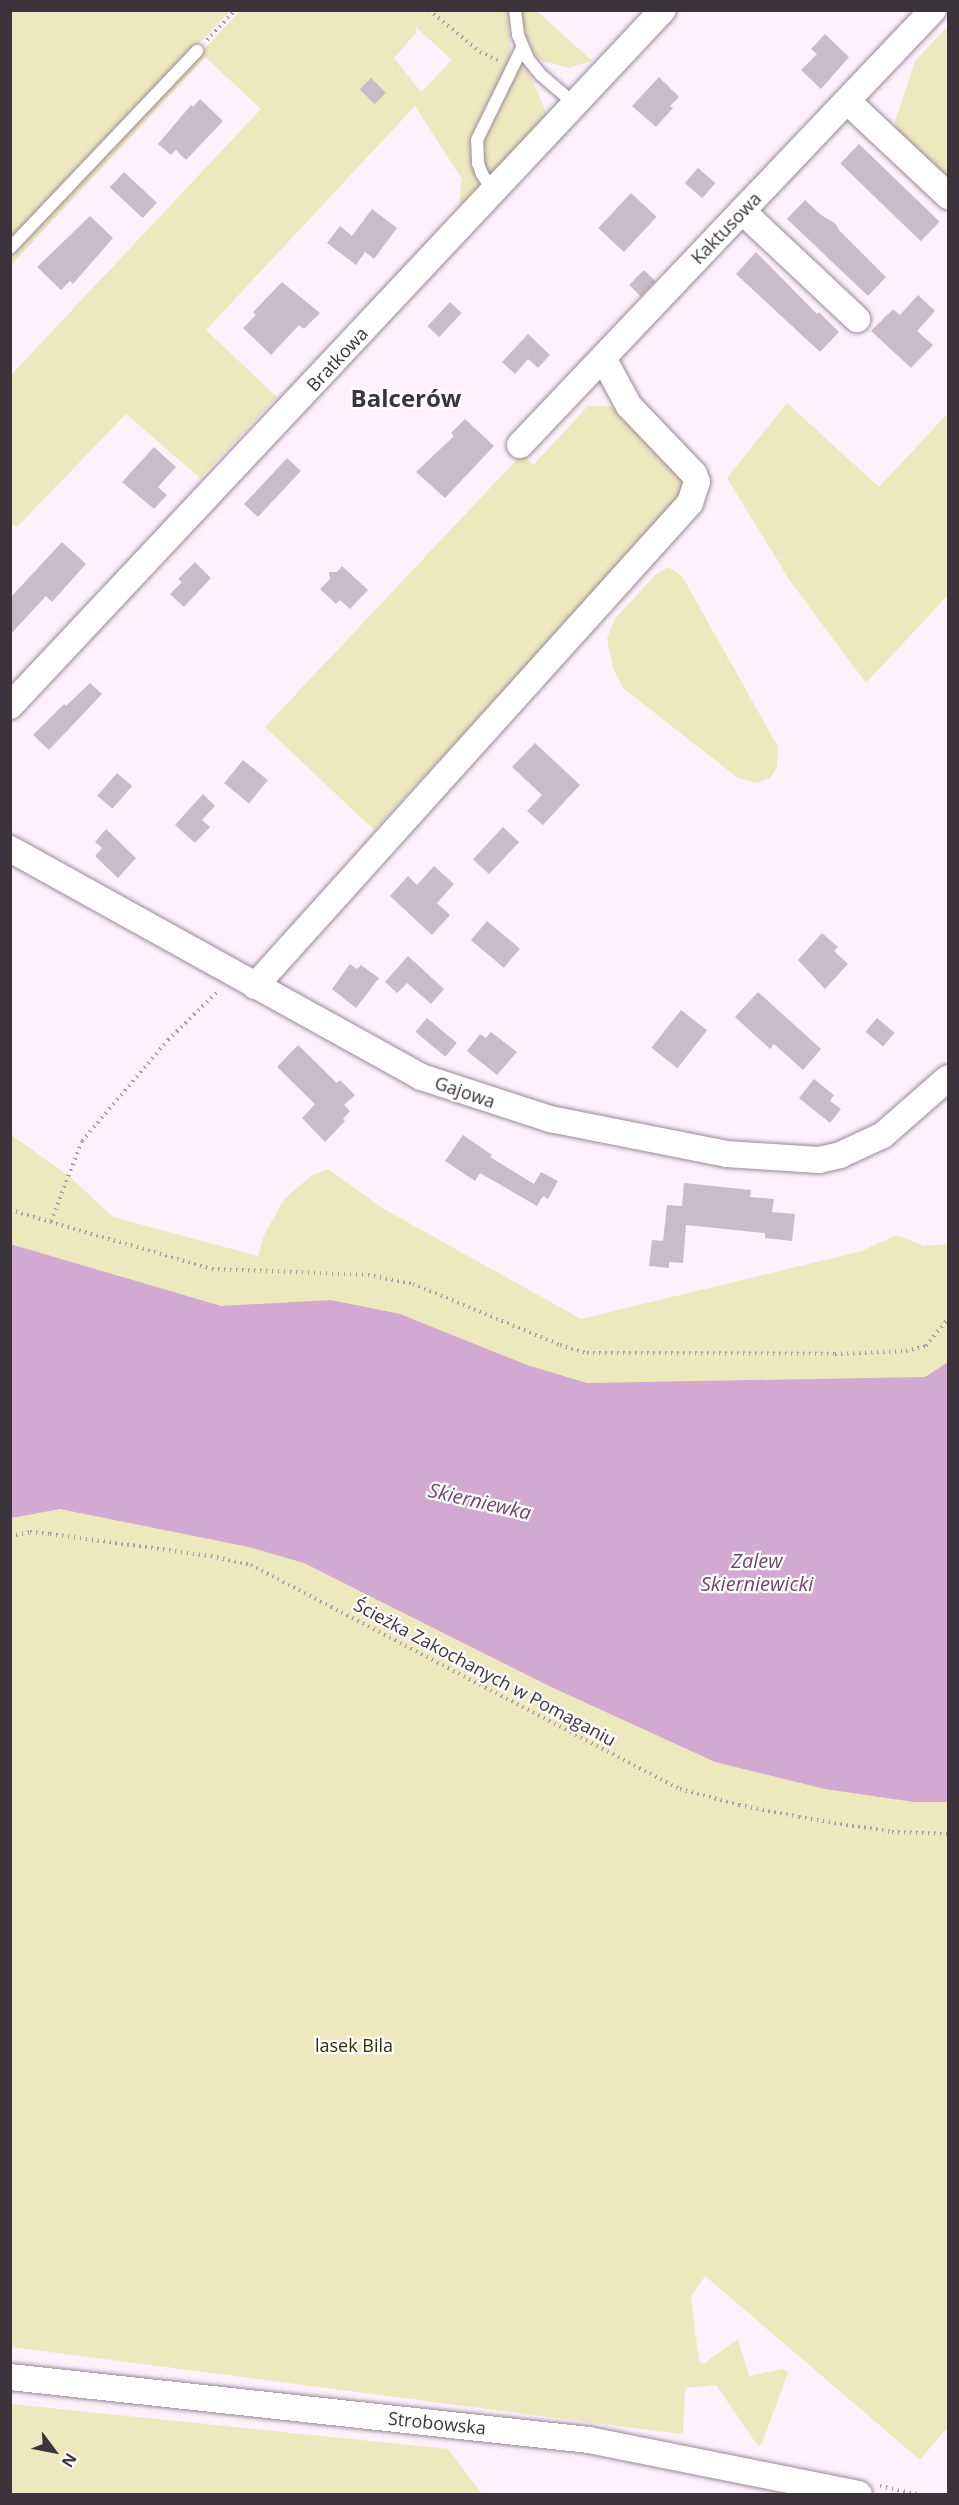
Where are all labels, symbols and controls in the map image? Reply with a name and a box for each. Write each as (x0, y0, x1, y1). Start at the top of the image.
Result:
street label: Kaktusowa (687, 188, 765, 268)
street label: Bratkowa (302, 323, 372, 395)
district label: Balcerów (351, 384, 461, 412)
street label: Gajowa (432, 1072, 498, 1112)
water label: Skierniewka (426, 1478, 534, 1524)
water label: Zalew Skierniewicki (701, 1548, 813, 1595)
street label: Ścieżka Zakochanych w Pomaganiu (350, 1594, 620, 1750)
park label: lasek Bila (315, 2034, 393, 2056)
street label: Strobowska (387, 2407, 487, 2439)
north arrow (24, 2421, 84, 2481)
text: N (56, 2449, 82, 2472)

